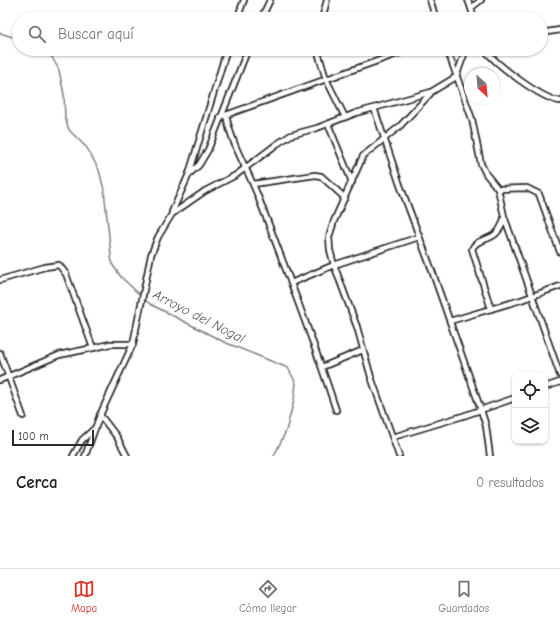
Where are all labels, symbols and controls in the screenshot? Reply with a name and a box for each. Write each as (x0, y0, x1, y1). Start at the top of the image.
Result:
search box (12, 12, 548, 56)
icon: search (26, 23, 48, 45)
text: Buscar aquí (58, 25, 134, 43)
north arrow (464, 68, 500, 104)
water label: Arroyo del Nogal (149, 285, 248, 347)
map controls (512, 372, 548, 444)
button: locate (512, 372, 548, 408)
button: layers (512, 408, 548, 444)
scale bar (12, 428, 94, 447)
text: 100 m (18, 430, 49, 443)
text: Cerca (16, 473, 58, 492)
text: 0 resultados (476, 475, 544, 490)
tab: Mapa (71, 578, 97, 615)
tab: Cómo llegar (239, 578, 296, 615)
tab: Guardados (438, 578, 489, 615)

